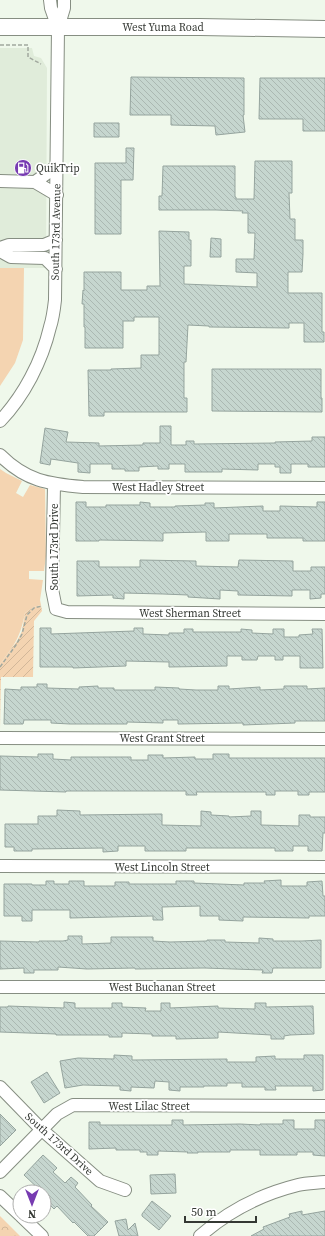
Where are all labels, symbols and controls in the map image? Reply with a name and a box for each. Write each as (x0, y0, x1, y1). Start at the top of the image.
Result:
street label: West Yuma Road (122, 20, 205, 35)
fuel station icon: QuikTrip (13, 158, 33, 178)
place label: QuikTrip (36, 161, 80, 176)
street label: South 173rd Avenue (48, 183, 64, 280)
street label: West Hadley Street (112, 480, 204, 495)
street label: South 173rd Drive (47, 503, 62, 591)
street label: West Sherman Street (139, 606, 241, 621)
street label: West Grant Street (119, 731, 205, 746)
street label: West Lincoln Street (114, 860, 210, 875)
street label: West Buchanan Street (109, 980, 216, 995)
street label: West Lilac Street (108, 1099, 190, 1114)
street label: South 173rd Drive (22, 1109, 97, 1179)
north arrow (12, 1184, 52, 1224)
scale bar (185, 1198, 256, 1224)
text: 50 m (191, 1204, 217, 1220)
text: N (28, 1206, 36, 1221)

